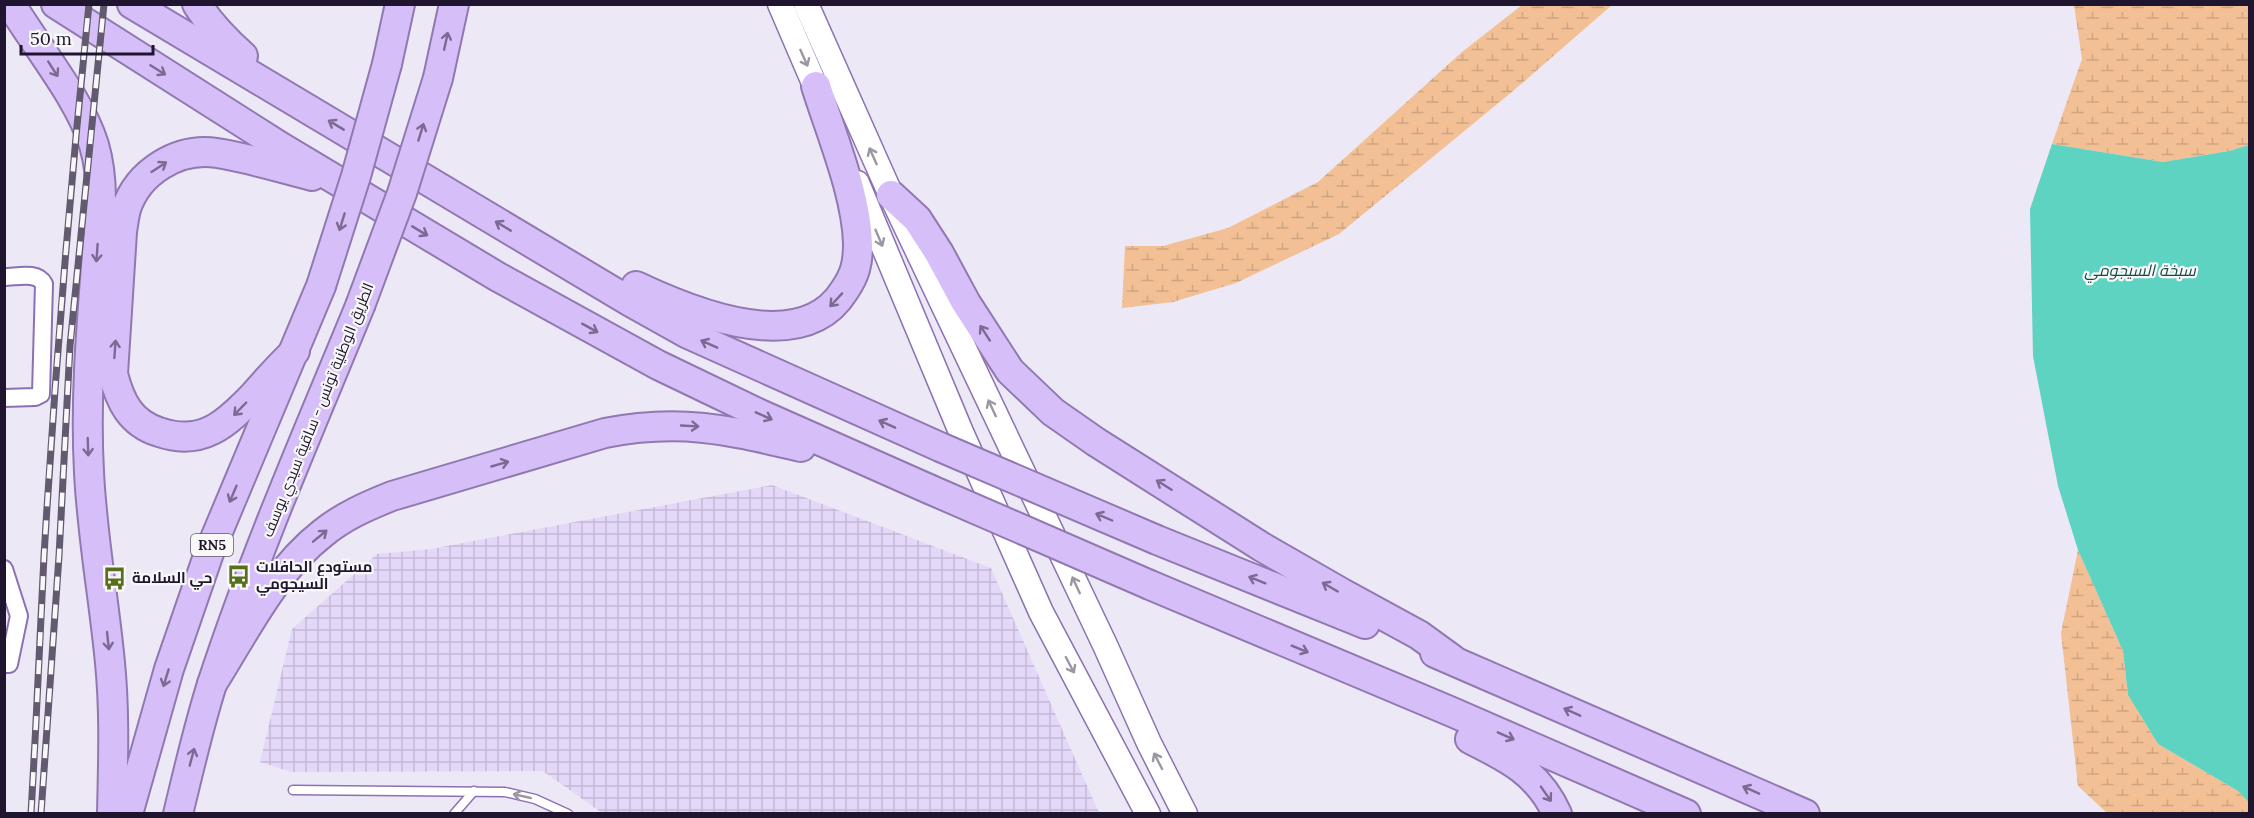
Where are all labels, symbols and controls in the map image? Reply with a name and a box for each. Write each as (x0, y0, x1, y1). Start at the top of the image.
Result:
scale bar (21, 18, 153, 56)
text: 50 m (30, 27, 72, 50)
one-way arrow (441, 32, 452, 51)
one-way arrow (799, 49, 810, 67)
one-way arrow (46, 61, 59, 78)
one-way arrow (150, 63, 167, 76)
one-way arrow (328, 119, 345, 131)
one-way arrow (416, 123, 427, 142)
one-way arrow (867, 147, 878, 165)
one-way arrow (150, 161, 167, 173)
one-way arrow (336, 212, 347, 231)
one-way arrow (495, 220, 512, 232)
one-way arrow (411, 225, 428, 237)
one-way arrow (874, 228, 886, 246)
one-way arrow (92, 242, 103, 262)
water label: سبخة السيجومي (2084, 260, 2197, 283)
street label: الطريق الوطنية تونس - ساقية سيدي يوسف (258, 280, 380, 541)
one-way arrow (829, 293, 843, 308)
one-way arrow (580, 323, 598, 334)
one-way arrow (979, 325, 991, 342)
one-way arrow (700, 337, 718, 349)
one-way arrow (109, 339, 120, 359)
one-way arrow (986, 400, 998, 418)
one-way arrow (233, 401, 247, 416)
one-way arrow (754, 411, 772, 422)
one-way arrow (878, 417, 896, 429)
one-way arrow (679, 420, 699, 431)
one-way arrow (82, 437, 94, 457)
one-way arrow (490, 458, 509, 469)
one-way arrow (1156, 478, 1173, 490)
one-way arrow (227, 485, 238, 503)
one-way arrow (1095, 511, 1113, 522)
one-way arrow (312, 529, 328, 542)
road number: RN5 (191, 534, 233, 556)
place label: مستودع الحافلات السيجومي (256, 557, 372, 596)
bus stop icon: مستودع الحافلات السيجومي (225, 563, 251, 589)
bus stop icon: حي السلامة (101, 565, 127, 591)
place label: حي السلامة (132, 568, 212, 590)
one-way arrow (1248, 574, 1267, 585)
one-way arrow (1069, 576, 1081, 594)
one-way arrow (1322, 581, 1339, 593)
one-way arrow (103, 631, 114, 651)
one-way arrow (1290, 644, 1309, 655)
one-way arrow (1064, 656, 1076, 673)
one-way arrow (160, 668, 171, 687)
one-way arrow (1564, 706, 1582, 718)
one-way arrow (1496, 730, 1514, 742)
one-way arrow (187, 748, 198, 767)
one-way arrow (1152, 753, 1164, 771)
one-way arrow (1742, 784, 1760, 796)
one-way arrow (1540, 786, 1552, 802)
one-way arrow (513, 789, 532, 801)

